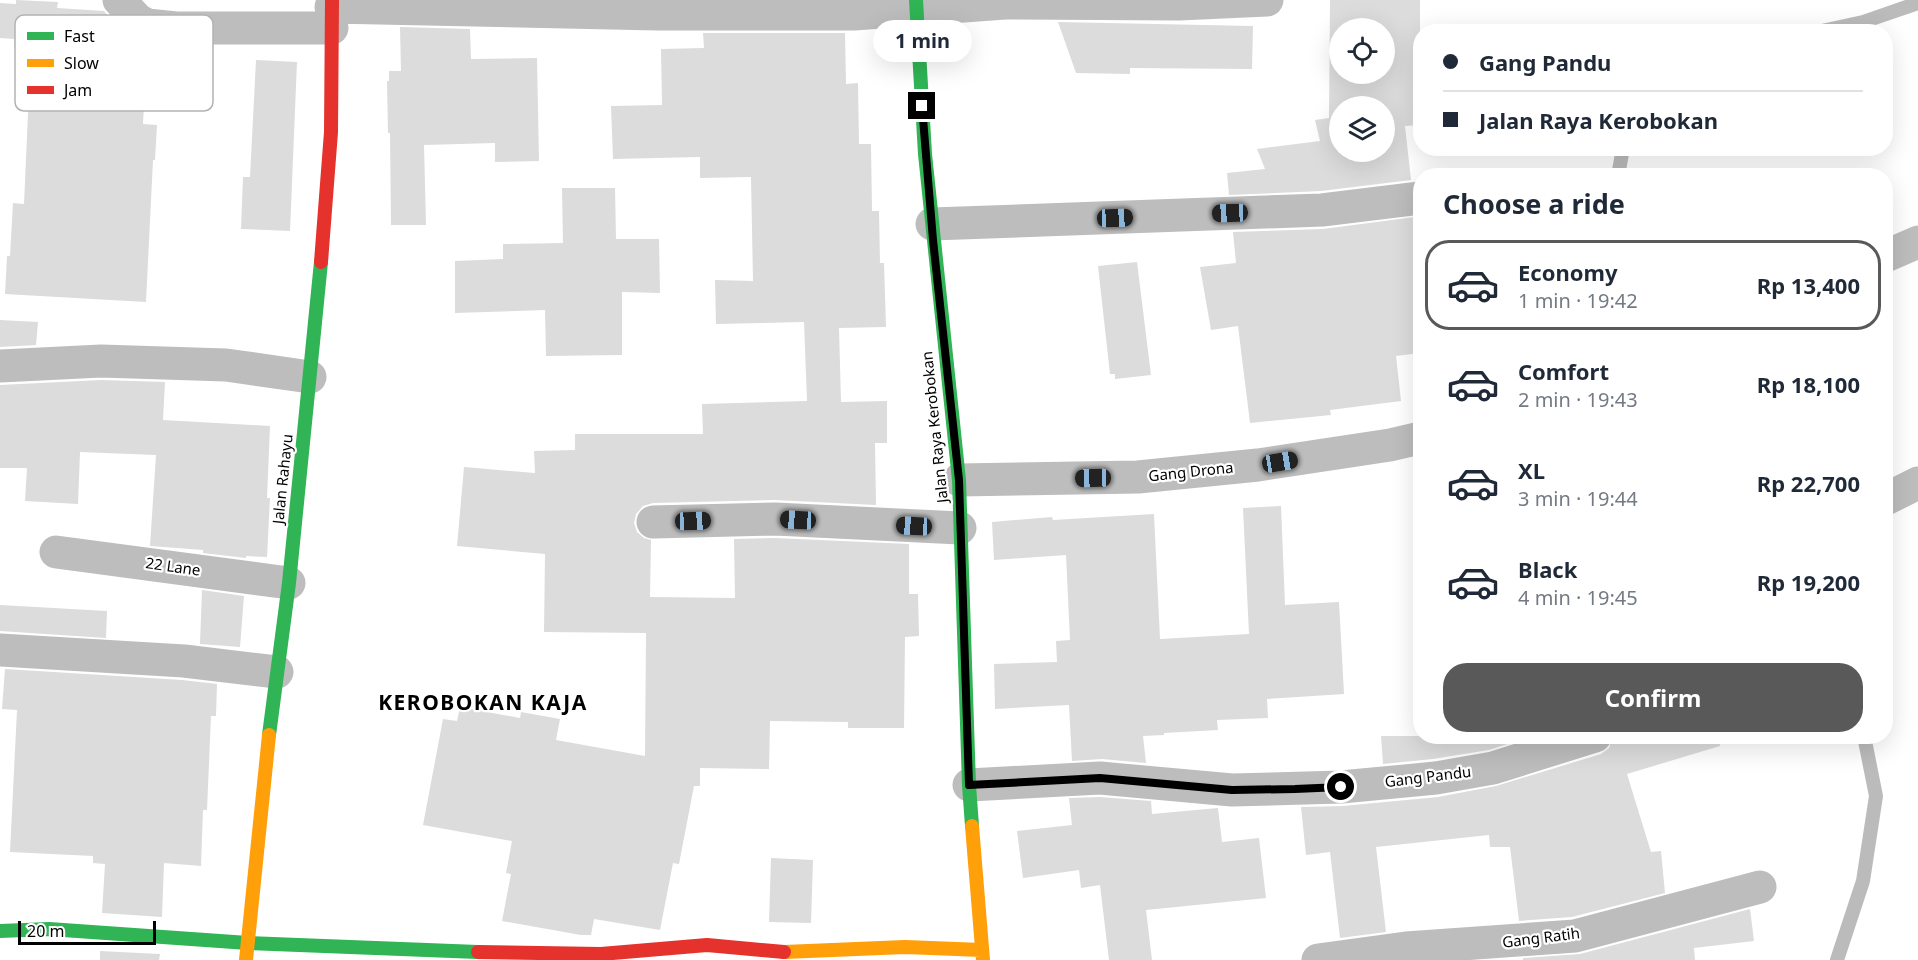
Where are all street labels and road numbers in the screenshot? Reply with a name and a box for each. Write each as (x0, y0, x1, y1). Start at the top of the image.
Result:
street label: Jalan Raya Kerobokan (916, 350, 952, 506)
street label: Jalan Rahayu (267, 433, 297, 527)
street label: Gang Drona (1147, 457, 1234, 485)
street label: 22 Lane (144, 552, 202, 580)
street label: Gang Pandu (1383, 761, 1472, 791)
street label: Gang Ratih (1501, 922, 1581, 952)

